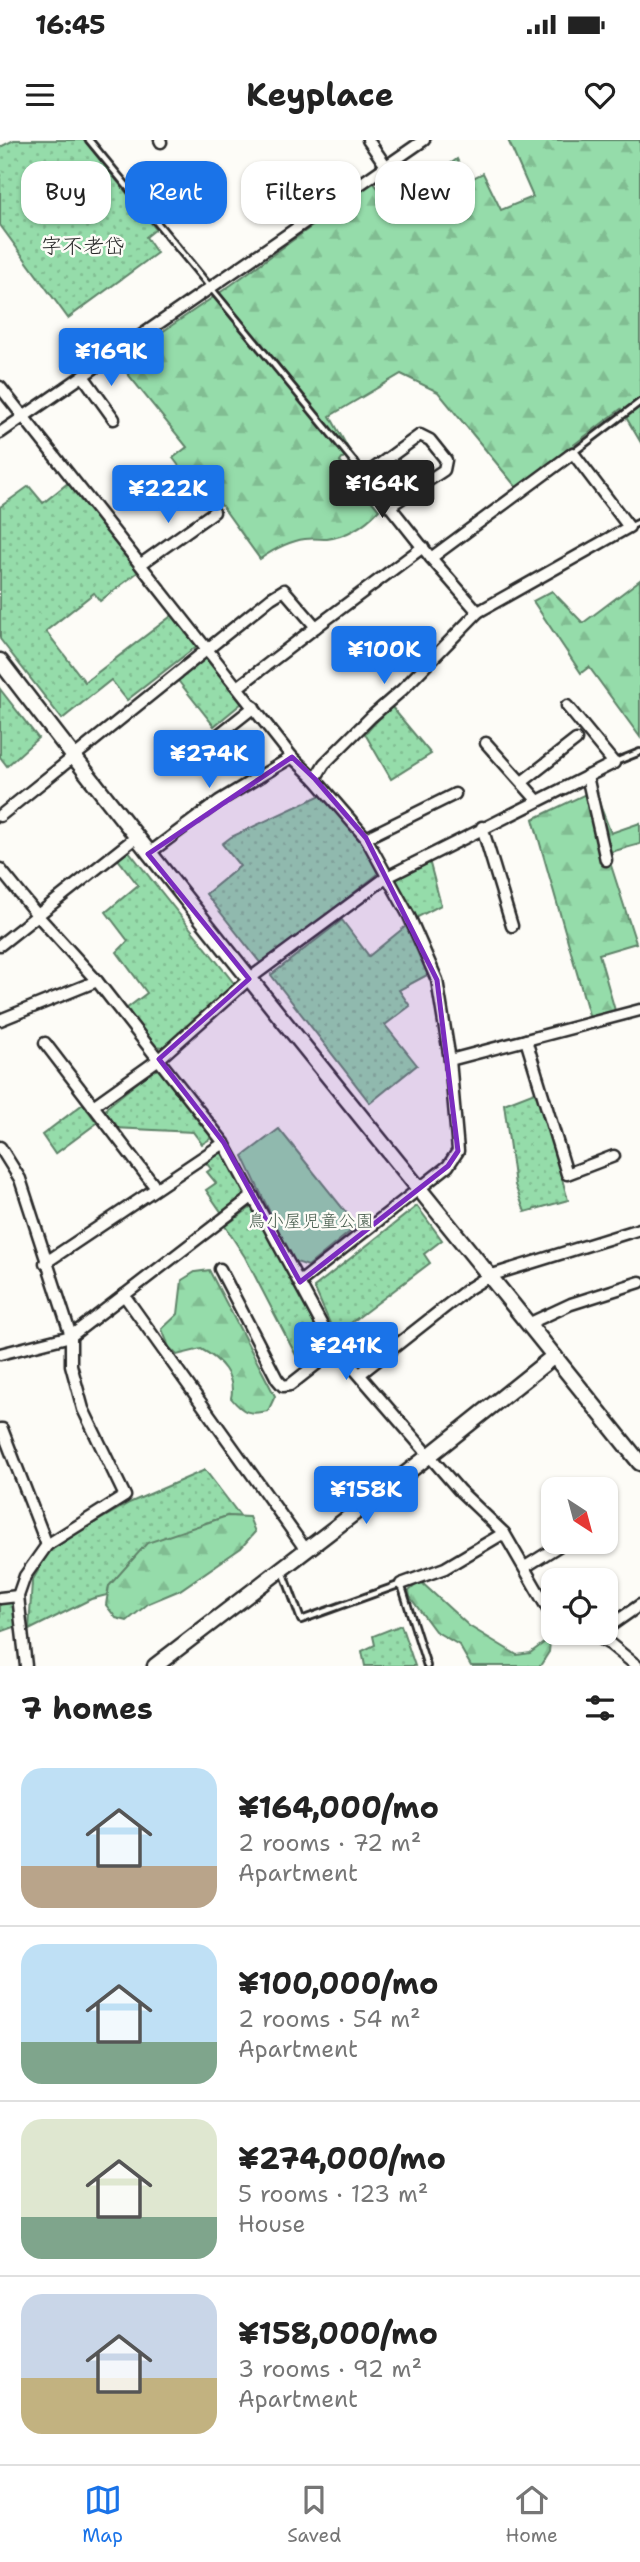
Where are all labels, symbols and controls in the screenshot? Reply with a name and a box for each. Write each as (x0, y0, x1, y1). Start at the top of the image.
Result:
text: 16:45 (35, 7, 105, 42)
text: Keyplace (246, 73, 394, 116)
icon: menu (21, 76, 59, 114)
icon: heart (581, 76, 619, 114)
chip: Buy (21, 161, 111, 224)
chip: Rent (125, 161, 227, 224)
chip: Filters (241, 161, 361, 224)
chip: New (375, 161, 475, 224)
district label: 字不老岱 (41, 232, 125, 260)
pin: ¥169K (62, 328, 160, 388)
text: ¥169K (75, 336, 147, 366)
pin: ¥164K (333, 460, 431, 520)
pin: ¥222K (119, 466, 217, 525)
text: ¥164K (345, 468, 419, 498)
text: ¥222K (128, 473, 208, 503)
pin: ¥100K (335, 626, 433, 686)
text: ¥100K (347, 634, 421, 664)
pin: ¥274K (160, 730, 258, 790)
text: ¥274K (170, 738, 248, 768)
park label: 鳥小屋児童公園 (248, 1209, 374, 1233)
pin: ¥241K (297, 1322, 395, 1382)
text: ¥241K (310, 1330, 382, 1360)
pin: ¥158K (317, 1466, 415, 1526)
text: ¥158K (330, 1474, 402, 1504)
north arrow (541, 1477, 618, 1554)
map controls (541, 1477, 618, 1645)
button: locate (541, 1568, 618, 1645)
text: 7 homes (21, 1688, 153, 1729)
icon: filters (581, 1689, 619, 1727)
text: ¥164,000/mo (238, 1787, 439, 1828)
icon: home (77, 1796, 161, 1880)
text: 2 rooms · 72 m² (238, 1828, 421, 1858)
text: Apartment (238, 1858, 358, 1888)
text: ¥100,000/mo (238, 1963, 439, 2004)
icon: home (77, 1972, 161, 2056)
text: 2 rooms · 54 m² (238, 2004, 421, 2034)
text: Apartment (238, 2034, 358, 2064)
text: ¥274,000/mo (238, 2138, 446, 2179)
icon: home (77, 2147, 161, 2231)
text: 5 rooms · 123 m² (238, 2179, 428, 2209)
text: House (238, 2209, 306, 2239)
text: ¥158,000/mo (238, 2313, 438, 2354)
icon: home (77, 2322, 161, 2406)
text: 3 rooms · 92 m² (238, 2354, 422, 2384)
text: Apartment (238, 2384, 358, 2414)
tab: Map (82, 2481, 123, 2548)
tab: Saved (287, 2481, 341, 2548)
tab: Home (506, 2481, 558, 2548)

